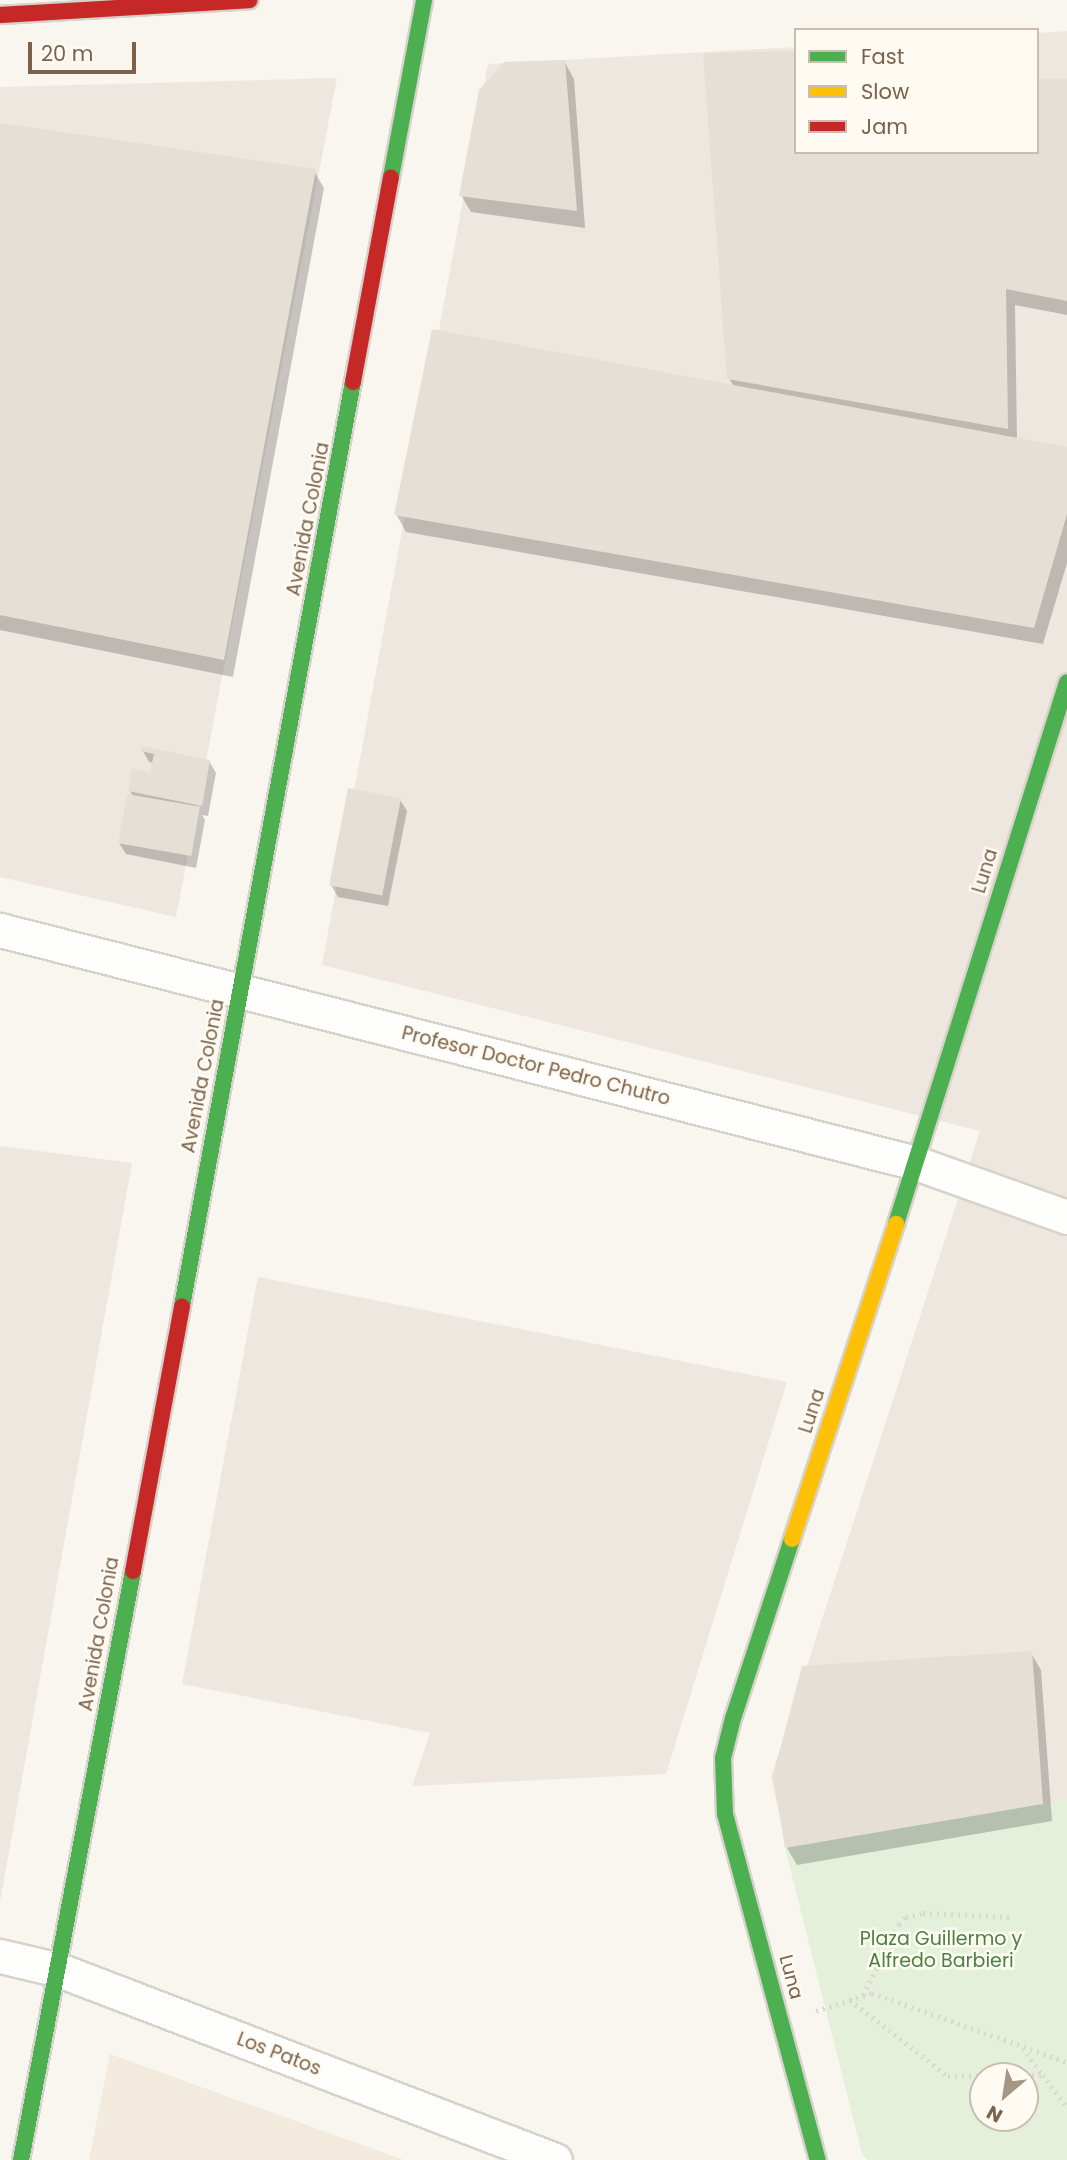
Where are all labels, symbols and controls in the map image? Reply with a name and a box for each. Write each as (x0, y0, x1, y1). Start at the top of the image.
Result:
scale bar (32, 28, 140, 72)
legend (794, 28, 1039, 154)
text: 20 m (41, 39, 94, 68)
text: Fast (861, 42, 904, 71)
text: Slow (861, 77, 909, 106)
text: Jam (861, 112, 908, 141)
street label: Avenida Colonia (282, 440, 334, 598)
street label: Luna (967, 846, 1003, 896)
street label: Avenida Colonia (177, 997, 229, 1155)
street label: Profesor Doctor Pedro Chutro (399, 1022, 673, 1110)
street label: Luna (794, 1386, 830, 1436)
street label: Avenida Colonia (74, 1555, 124, 1713)
park label: Plaza Guillermo y Alfredo Barbieri (860, 1928, 1022, 1972)
street label: Luna (774, 1952, 808, 2002)
street label: Los Patos (234, 2028, 324, 2080)
north arrow (969, 2062, 1039, 2132)
text: N (982, 2099, 1007, 2129)

